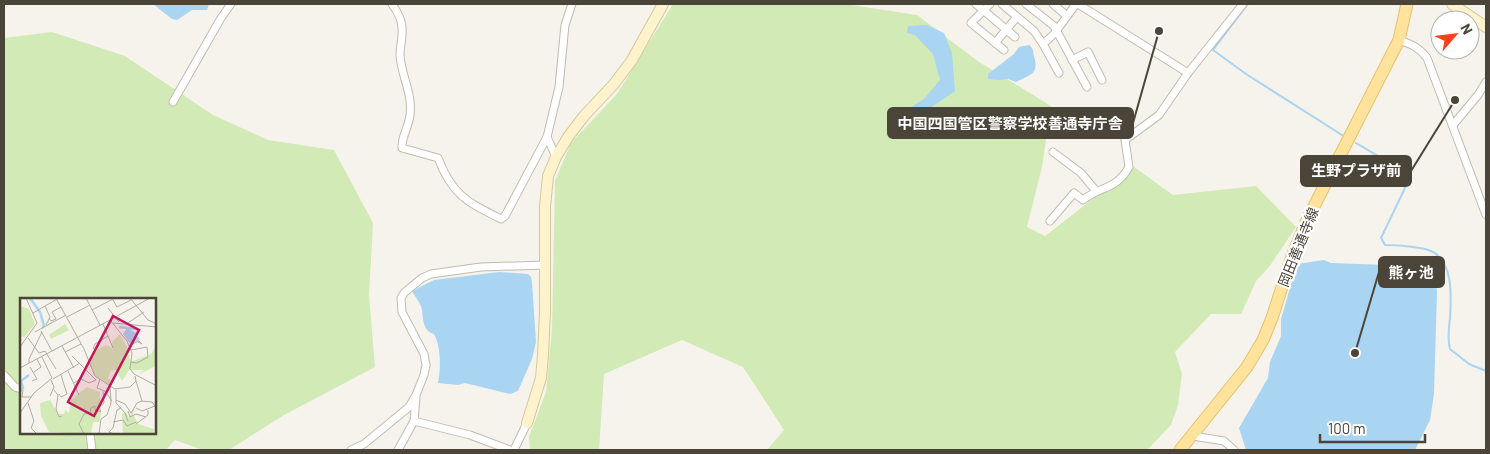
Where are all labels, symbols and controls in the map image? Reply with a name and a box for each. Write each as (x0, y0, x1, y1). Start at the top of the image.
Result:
north arrow (1430, 10, 1480, 60)
text: N (1457, 21, 1477, 37)
callout: 中国四国管区警察学校善通寺庁舎 (888, 108, 1133, 138)
text: 中国四国管区警察学校善通寺庁舎 (897, 114, 1123, 132)
callout: 生野プラザ前 (1301, 156, 1411, 186)
text: 生野プラザ前 (1311, 161, 1401, 179)
street label: 岡田善通寺線 (1274, 205, 1322, 289)
callout: 熊ヶ池 (1379, 257, 1444, 287)
text: 熊ヶ池 (1388, 263, 1434, 281)
inset map (20, 298, 156, 434)
scale bar (1320, 412, 1425, 444)
text: 100 m (1328, 419, 1366, 437)

